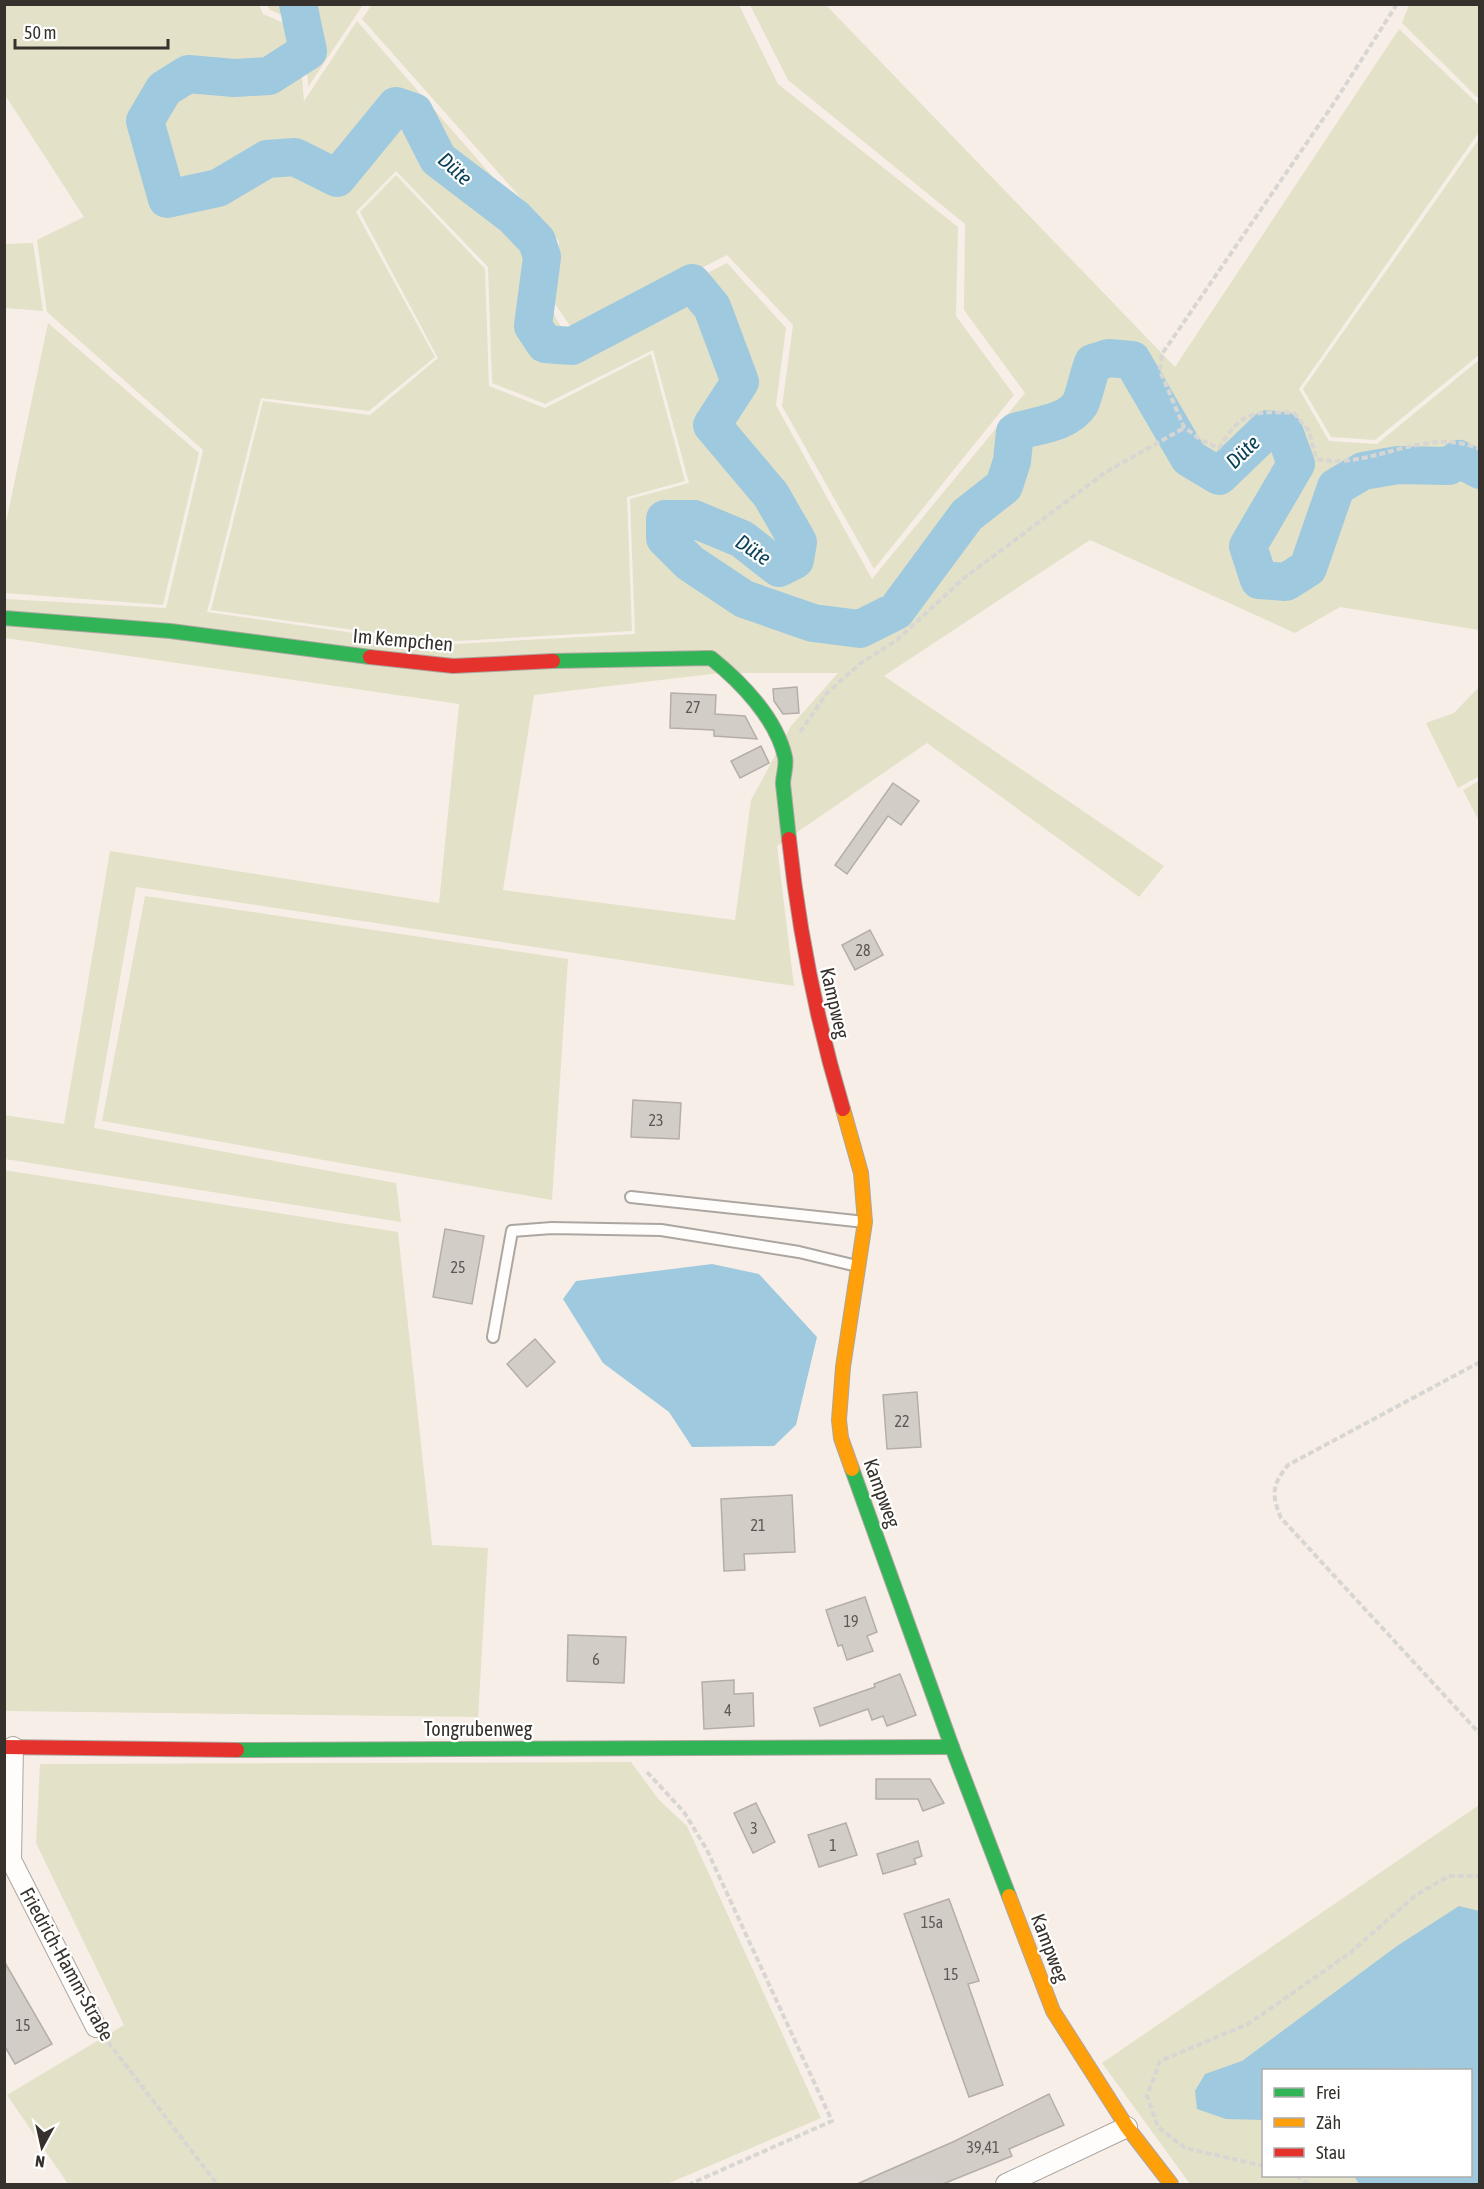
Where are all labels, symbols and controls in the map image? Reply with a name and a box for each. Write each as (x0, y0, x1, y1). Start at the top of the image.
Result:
scale bar (15, 12, 168, 50)
text: 50 m (24, 22, 56, 43)
water label: Düte (434, 147, 478, 190)
water label: Düte (1221, 430, 1264, 473)
water label: Düte (731, 529, 776, 570)
street label: Im Kempchen (352, 624, 454, 655)
house number: 27 (685, 698, 701, 716)
house number: 28 (855, 941, 871, 959)
street label: Kampweg (816, 965, 855, 1041)
house number: 23 (648, 1111, 664, 1129)
house number: 25 (450, 1258, 466, 1276)
house number: 22 (894, 1412, 910, 1430)
street label: Kampweg (859, 1455, 906, 1531)
house number: 21 (750, 1516, 766, 1534)
house number: 19 (843, 1612, 859, 1630)
house number: 6 (592, 1650, 600, 1668)
house number: 4 (724, 1701, 732, 1719)
street label: Tongrubenweg (424, 1717, 533, 1740)
house number: 3 (750, 1819, 758, 1837)
house number: 1 (829, 1836, 837, 1854)
street label: Friedrich-Hamm-Straße (16, 1883, 119, 2044)
street label: Kampweg (1027, 1910, 1074, 1986)
house number: 15a (921, 1913, 943, 1931)
house number: 15 (943, 1965, 959, 1983)
house number: 15 (15, 2016, 31, 2034)
legend (1262, 2069, 1472, 2177)
text: Frei (1316, 2082, 1341, 2103)
text: Zäh (1316, 2112, 1341, 2133)
north arrow (12, 2117, 72, 2177)
house number: 39,41 (967, 2138, 999, 2156)
text: Stau (1316, 2142, 1346, 2163)
text: N (34, 2152, 46, 2171)

